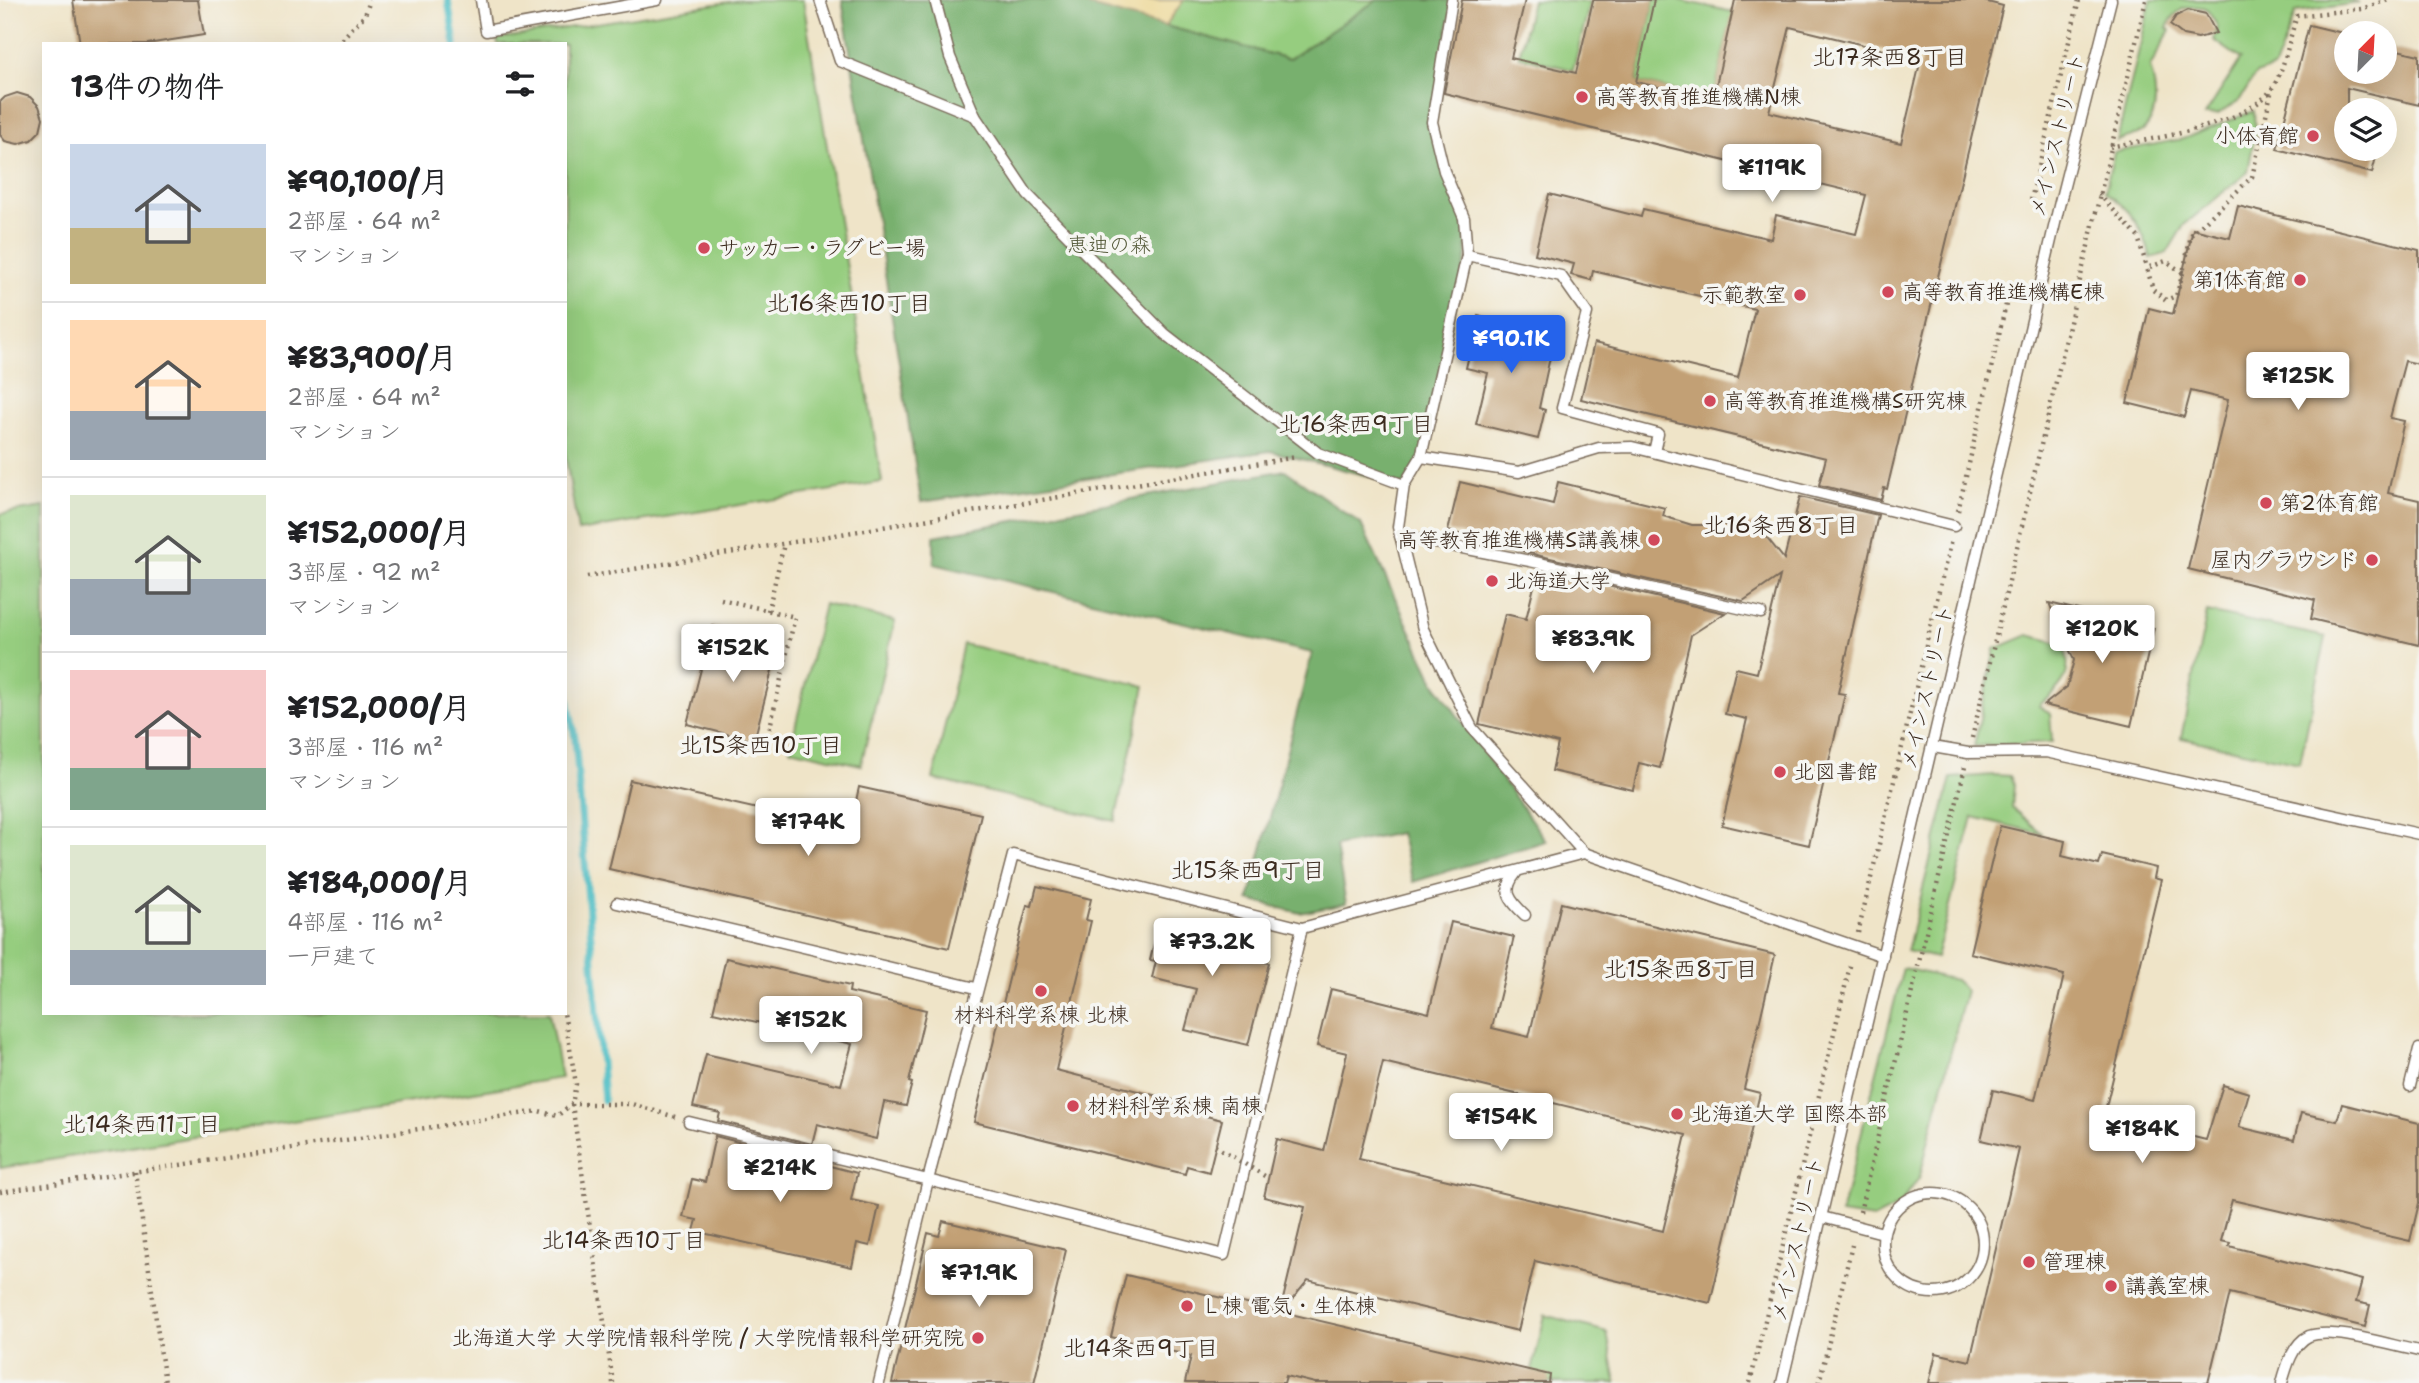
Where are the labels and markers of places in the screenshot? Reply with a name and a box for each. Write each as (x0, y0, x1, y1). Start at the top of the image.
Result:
place label: 高等教育推進機構N棟 (1596, 83, 1801, 111)
marker: 高等教育推進機構N棟 (1574, 89, 1590, 105)
place label: 小体育館 (2215, 122, 2299, 150)
marker: 小体育館 (2305, 128, 2321, 144)
pin: ¥119K (1723, 144, 1821, 204)
place label: サッカー・ラグビー場 (718, 234, 926, 262)
marker: サッカー・ラグビー場 (696, 240, 712, 256)
place label: 第1体育館 (2193, 266, 2286, 294)
marker: 第1体育館 (2292, 272, 2308, 288)
place label: 高等教育推進機構E棟 (1902, 278, 2104, 306)
place label: 示範教室 (1702, 281, 1786, 309)
marker: 高等教育推進機構E棟 (1880, 284, 1896, 300)
marker: 示範教室 (1792, 287, 1808, 303)
pin: ¥90.1K (1454, 316, 1568, 375)
pin: ¥125K (2249, 352, 2347, 412)
place label: 高等教育推進機構S研究棟 (1724, 387, 1967, 415)
marker: 高等教育推進機構S研究棟 (1702, 393, 1718, 409)
place label: 第2体育館 (2280, 489, 2379, 517)
marker: 第2体育館 (2258, 495, 2274, 511)
place label: 高等教育推進機構S講義棟 (1397, 526, 1640, 554)
marker: 高等教育推進機構S講義棟 (1646, 532, 1662, 548)
place label: 屋内グラウンド (2211, 546, 2358, 574)
marker: 屋内グラウンド (2364, 552, 2380, 568)
place label: 北海道大学 (1506, 567, 1611, 595)
marker: 北海道大学 (1484, 573, 1500, 589)
pin: ¥120K (2053, 606, 2151, 665)
pin: ¥83.9K (1536, 616, 1650, 675)
pin: ¥152K (684, 624, 782, 684)
place label: 北図書館 (1794, 758, 1878, 786)
marker: 北図書館 (1772, 764, 1788, 780)
pin: ¥174K (759, 798, 857, 858)
pin: ¥73.2K (1155, 918, 1269, 978)
marker: 材料科学系棟 北棟 (1033, 983, 1049, 999)
pin: ¥152K (762, 996, 860, 1056)
place label: 材料科学系棟 北棟 (953, 1001, 1129, 1029)
place label: 材料科学系棟 南棟 (1087, 1092, 1262, 1120)
pin: ¥154K (1452, 1094, 1550, 1153)
marker: 材料科学系棟 南棟 (1065, 1098, 1081, 1114)
place label: 北海道大学 国際本部 (1691, 1100, 1887, 1128)
marker: 北海道大学 国際本部 (1669, 1106, 1685, 1122)
pin: ¥184K (2093, 1106, 2191, 1165)
pin: ¥214K (731, 1144, 829, 1204)
place label: 管理棟 (2043, 1248, 2106, 1276)
pin: ¥71.9K (922, 1250, 1036, 1309)
marker: 管理棟 (2021, 1254, 2037, 1270)
place label: 講義室棟 (2125, 1272, 2209, 1300)
marker: 講義室棟 (2103, 1278, 2119, 1294)
place label: Ｌ棟 電気・生体棟 (1201, 1292, 1376, 1320)
marker: Ｌ棟 電気・生体棟 (1179, 1298, 1195, 1314)
place label: 北海道大学 大学院情報科学院 / 大学院情報科学研究院 (452, 1324, 964, 1352)
marker: 北海道大学 大学院情報科学院 / 大学院情報科学研究院 (970, 1330, 986, 1346)

